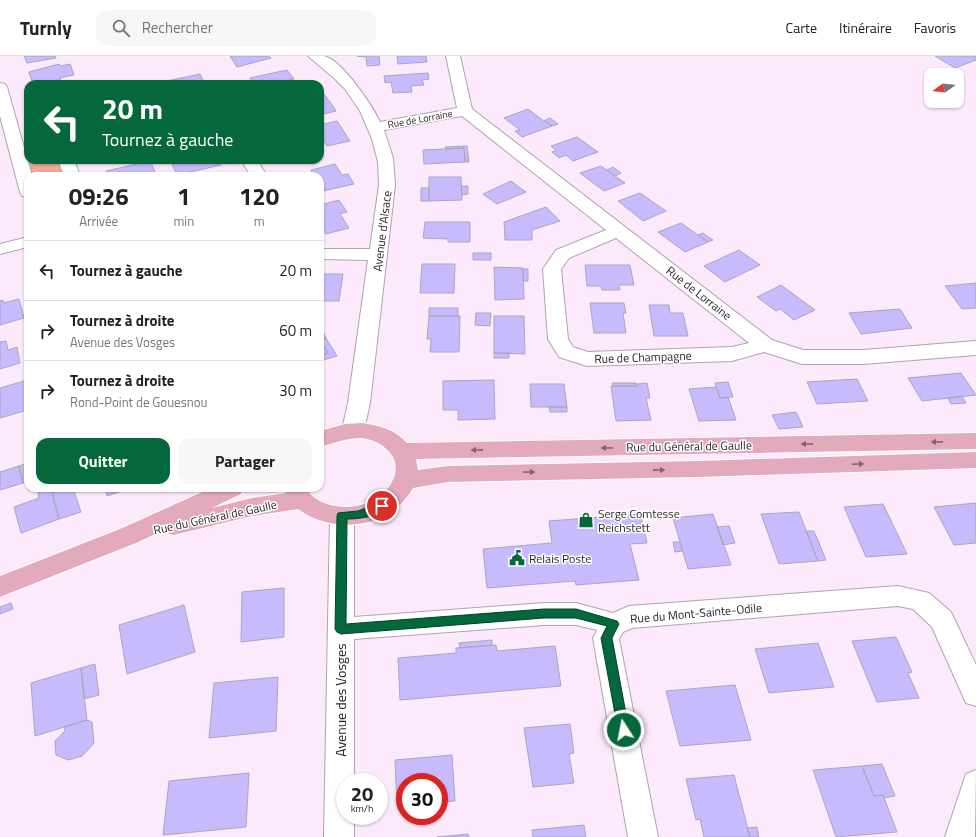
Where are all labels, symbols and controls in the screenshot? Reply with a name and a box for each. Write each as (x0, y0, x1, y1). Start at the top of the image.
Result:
search box (96, 10, 376, 46)
text: Turnly (20, 13, 72, 42)
text: Rechercher (142, 16, 213, 39)
icon: search (110, 17, 132, 39)
text: Carte (786, 17, 817, 38)
text: Itinéraire (839, 17, 892, 38)
text: Favoris (914, 17, 956, 38)
north arrow (924, 68, 964, 108)
map controls (924, 68, 964, 108)
text: 20 m (102, 87, 163, 130)
icon: left (36, 96, 88, 148)
street label: Rue de Lorraine (386, 106, 454, 132)
text: Tournez à gauche (102, 126, 233, 153)
text: 09:26 (69, 178, 129, 214)
text: 1 (177, 178, 191, 214)
text: 120 (239, 178, 279, 214)
street label: Avenue d'Alsace (368, 190, 396, 272)
text: Arrivée (79, 211, 118, 231)
text: min (173, 211, 194, 231)
text: m (254, 211, 265, 231)
text: Tournez à gauche (70, 259, 182, 282)
text: 20 m (279, 259, 312, 282)
icon: left (36, 260, 58, 282)
street label: Rue de Lorraine (662, 261, 736, 325)
text: Tournez à droite (70, 309, 175, 332)
text: 60 m (279, 319, 312, 342)
icon: right (36, 320, 58, 342)
text: Avenue des Vosges (70, 332, 175, 352)
street label: Rue de Champagne (594, 346, 692, 368)
text: Tournez à droite (70, 369, 175, 392)
text: 30 m (279, 379, 312, 402)
icon: right (36, 380, 58, 402)
text: Rond-Point de Gouesnou (70, 392, 207, 412)
street label: Rue du Général de Gaulle (626, 435, 752, 457)
button: Quitter (36, 438, 170, 484)
button: Partager (178, 438, 312, 484)
one-way arrow (930, 439, 943, 445)
one-way arrow (800, 441, 813, 447)
one-way arrow (600, 445, 613, 451)
one-way arrow (470, 447, 483, 453)
one-way arrow (852, 461, 864, 468)
one-way arrow (653, 467, 666, 473)
one-way arrow (523, 469, 536, 475)
pin (365, 489, 399, 523)
street label: Rue du Général de Gaulle (152, 495, 278, 539)
icon: arrive (371, 495, 393, 517)
place label: Serge Comtesse Reichstett (598, 504, 680, 537)
shop icon: Serge Comtesse Reichstett (577, 511, 595, 529)
public building icon: Relais Poste (508, 549, 526, 567)
place label: Relais Poste (529, 549, 591, 568)
street label: Rue du Mont-Sainte-Odile (629, 598, 763, 628)
street label: Avenue des Vosges (330, 643, 351, 757)
position arrow (603, 709, 645, 751)
speed limit sign: 30 (396, 773, 448, 825)
text: 20 (351, 778, 373, 809)
text: km/h (351, 801, 373, 816)

